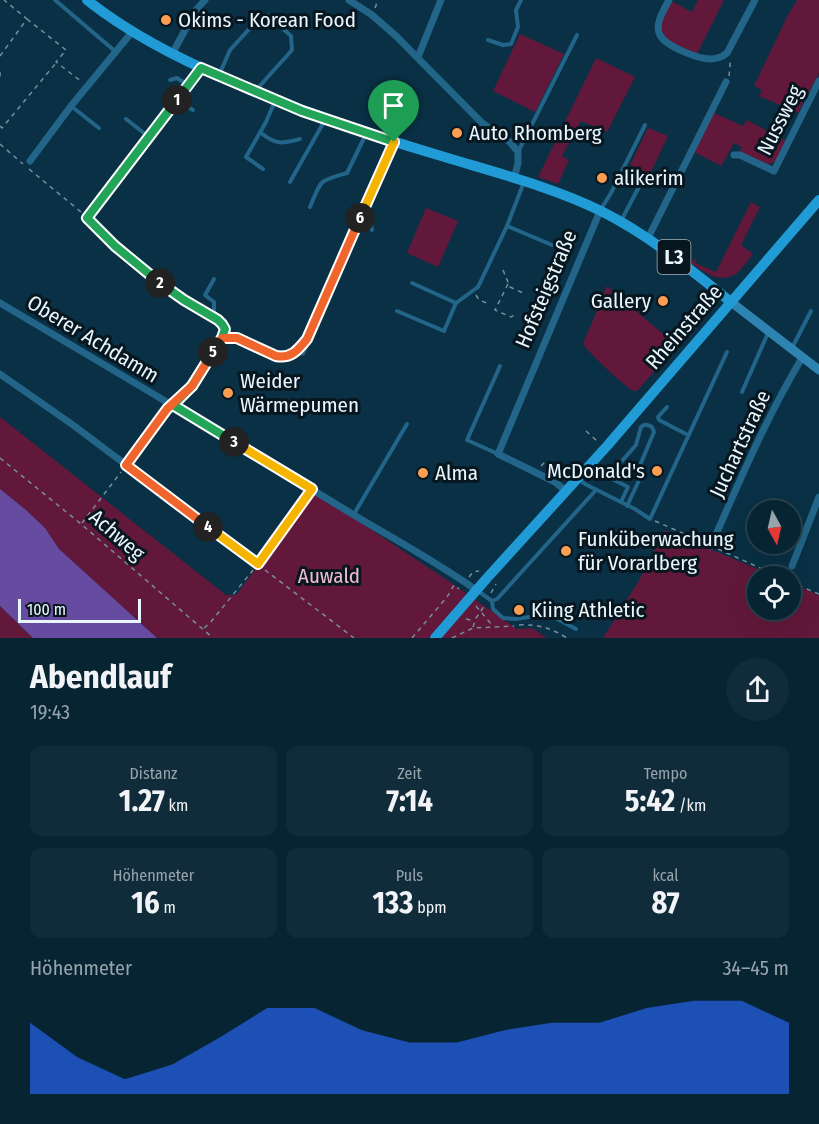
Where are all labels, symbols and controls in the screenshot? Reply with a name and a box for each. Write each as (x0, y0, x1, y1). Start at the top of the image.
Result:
place label: Okims - Korean Food (178, 7, 356, 33)
marker: Okims - Korean Food (159, 13, 173, 27)
pin (368, 80, 419, 142)
street label: Nussweg (751, 80, 809, 159)
pin: 1 (162, 85, 192, 115)
icon: arrive (377, 89, 410, 122)
text: 1 (174, 90, 180, 109)
place label: Auto Rhomberg (469, 120, 602, 146)
marker: Auto Rhomberg (450, 126, 464, 140)
place label: alikerim (614, 165, 684, 191)
marker: alikerim (595, 171, 609, 185)
pin: 6 (345, 203, 375, 233)
text: 6 (356, 208, 364, 227)
street label: Hofsteigstraße (510, 226, 582, 352)
road number: L3 (658, 240, 690, 274)
pin: 2 (145, 268, 175, 298)
text: 2 (156, 273, 164, 292)
street label: Rheinstraße (640, 279, 728, 375)
place label: Gallery (591, 288, 652, 314)
street label: Oberer Achdamm (22, 289, 164, 389)
marker: Gallery (656, 294, 670, 308)
pin: 5 (198, 337, 228, 367)
text: 5 (209, 342, 217, 361)
place label: Weider Wärmepumen (240, 368, 359, 418)
marker: Weider Wärmepumen (221, 386, 235, 400)
street label: Juchartstraße (704, 386, 776, 502)
pin: 3 (219, 427, 249, 457)
text: 3 (230, 432, 238, 451)
place label: McDonald's (547, 458, 645, 484)
place label: Alma (435, 460, 478, 486)
marker: McDonald's (650, 464, 664, 478)
marker: Alma (416, 466, 430, 480)
north arrow (747, 500, 801, 554)
map controls (747, 500, 801, 620)
street label: Achweg (84, 504, 150, 566)
pin: 4 (193, 512, 223, 542)
text: 4 (204, 517, 212, 536)
place label: Funküberwachung für Vorarlberg (578, 526, 734, 576)
marker: Funküberwachung für Vorarlberg (559, 544, 573, 558)
park label: Auwald (298, 563, 360, 589)
button: locate (747, 566, 801, 620)
scale bar (18, 596, 141, 624)
place label: Kiing Athletic (531, 597, 645, 623)
text: 100 m (27, 600, 66, 619)
marker: Kiing Athletic (512, 603, 526, 617)
text: Abendlauf (30, 657, 171, 697)
button: share (726, 658, 789, 721)
text: 19:43 (30, 700, 70, 724)
text: Distanz (130, 764, 177, 783)
text: Zeit (397, 764, 422, 783)
text: Tempo (644, 764, 687, 783)
text: 1.27 (119, 783, 165, 819)
text: 7:14 (386, 783, 433, 819)
text: 5:42 (625, 783, 675, 819)
text: km (165, 796, 188, 815)
text: /km (675, 796, 706, 815)
text: Höhenmeter (113, 866, 194, 885)
text: Puls (396, 866, 423, 885)
text: kcal (653, 866, 678, 885)
text: 16 (131, 885, 160, 921)
text: 133 (372, 885, 413, 921)
text: 87 (651, 885, 680, 921)
text: m (160, 898, 176, 917)
text: bpm (413, 898, 447, 917)
text: Höhenmeter (30, 956, 132, 980)
text: 34–45 m (722, 956, 789, 980)

